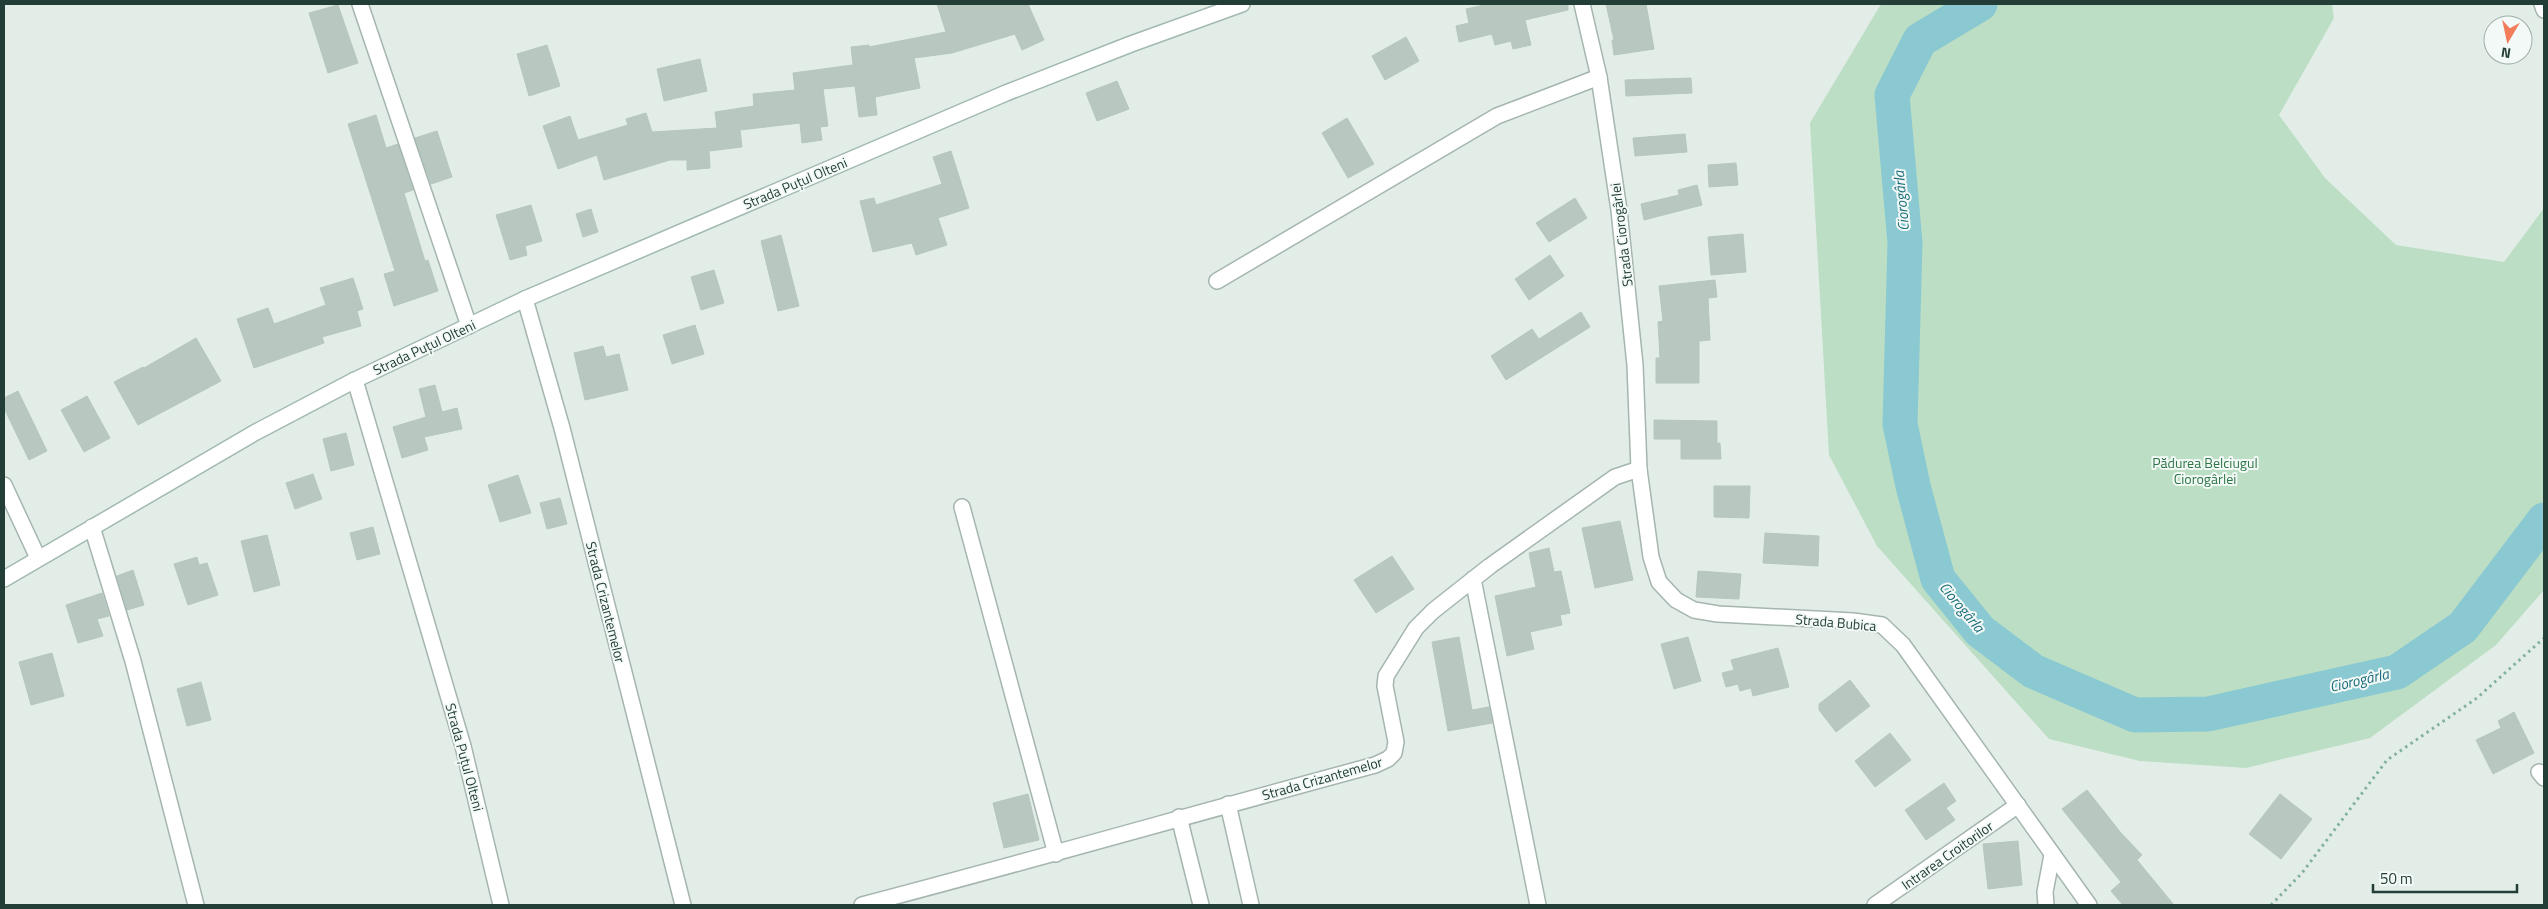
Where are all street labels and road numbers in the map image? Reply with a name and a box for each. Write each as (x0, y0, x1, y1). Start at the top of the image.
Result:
street label: Strada Puțul Olteni (740, 152, 850, 214)
street label: Strada Ciorogârlei (1604, 182, 1638, 288)
street label: Strada Puțul Olteni (369, 314, 479, 380)
street label: Strada Crizantemelor (581, 539, 631, 665)
street label: Strada Bubica (1795, 608, 1877, 636)
street label: Strada Puțul Olteni (440, 701, 490, 813)
street label: Strada Crizantemelor (1259, 751, 1385, 805)
street label: Intrarea Croitorilor (1897, 815, 1997, 895)

